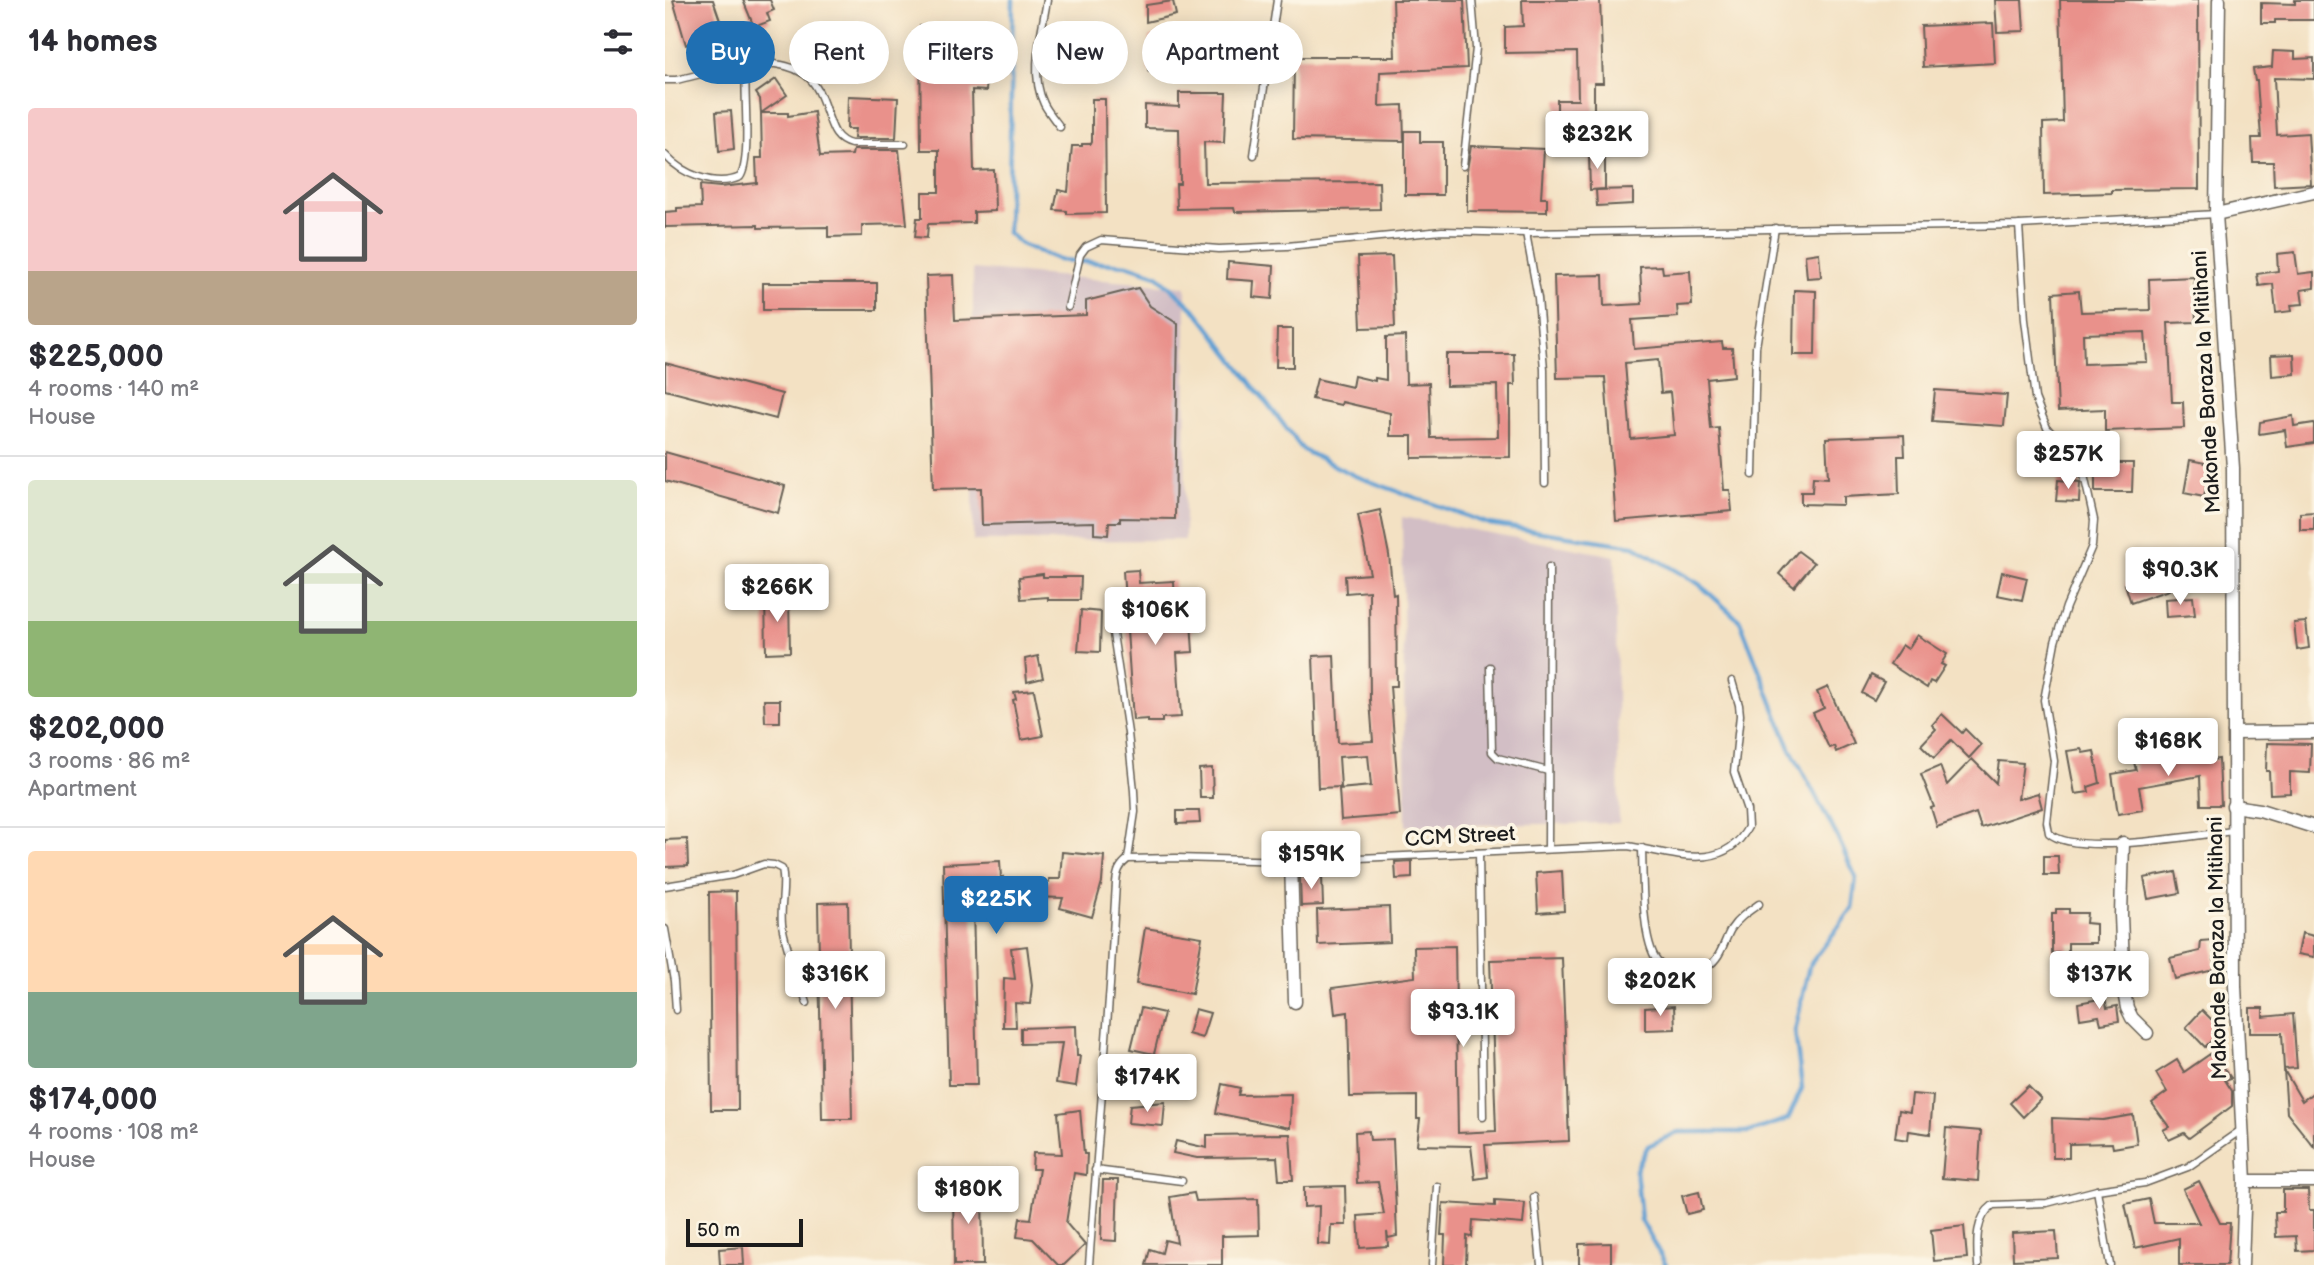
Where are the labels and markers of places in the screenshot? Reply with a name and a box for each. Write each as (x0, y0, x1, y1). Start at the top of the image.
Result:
pin: $232K (1548, 111, 1646, 171)
pin: $257K (2019, 432, 2117, 491)
pin: $90.3K (2123, 548, 2237, 607)
pin: $266K (728, 564, 826, 624)
pin: $106K (1106, 588, 1204, 647)
pin: $168K (2119, 718, 2217, 778)
pin: $159K (1262, 832, 1360, 891)
pin: $225K (947, 876, 1045, 936)
pin: $316K (786, 951, 884, 1011)
pin: $137K (2050, 951, 2148, 1011)
pin: $202K (1611, 958, 1709, 1018)
pin: $93.1K (1406, 990, 1520, 1049)
pin: $174K (1098, 1054, 1196, 1114)
pin: $180K (919, 1166, 1017, 1226)

